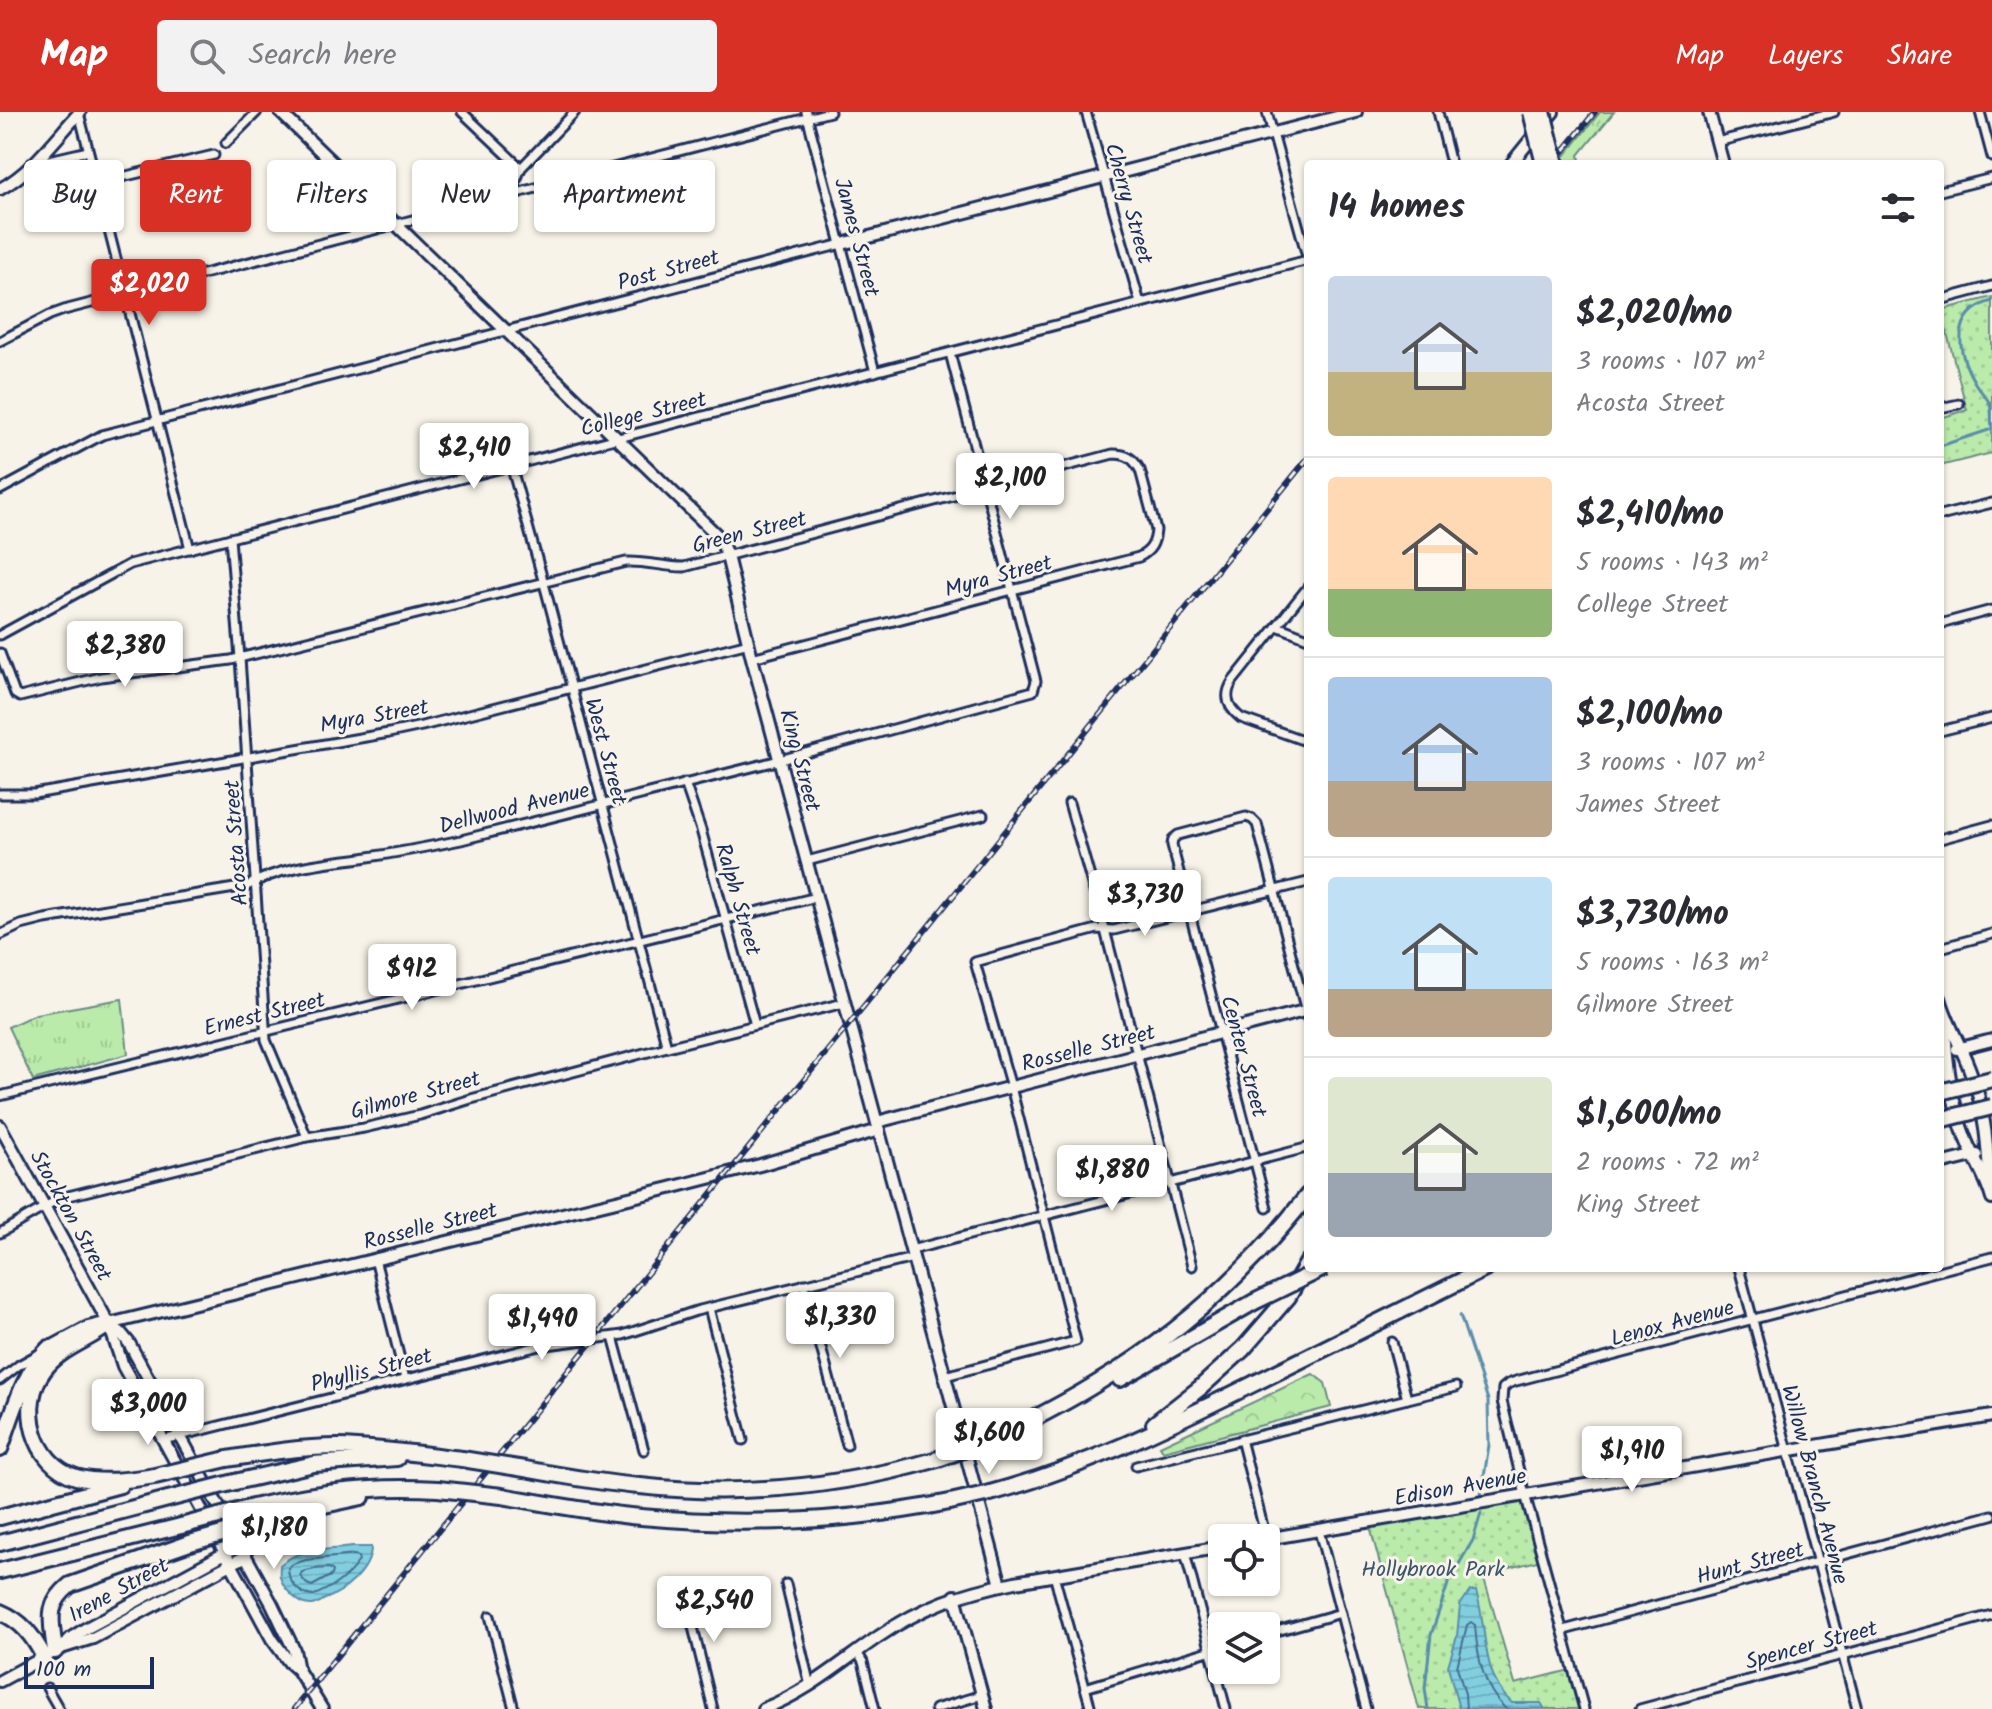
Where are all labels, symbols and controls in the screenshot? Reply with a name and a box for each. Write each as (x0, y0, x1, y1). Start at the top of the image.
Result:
search box (157, 20, 717, 92)
text: Map (40, 26, 109, 86)
text: Search here (249, 32, 396, 80)
icon: search (185, 34, 229, 78)
text: Map (1675, 34, 1724, 79)
text: Layers (1768, 34, 1843, 79)
text: Share (1887, 34, 1952, 79)
street label: Cherry Street (1094, 139, 1162, 269)
chip: Buy (24, 160, 124, 232)
chip: Rent (140, 160, 251, 232)
chip: Filters (267, 160, 396, 232)
chip: New (412, 160, 518, 232)
chip: Apartment (534, 160, 715, 232)
street label: James Street (823, 174, 888, 302)
text: 14 homes (1328, 181, 1465, 235)
icon: filters (1876, 186, 1920, 230)
street label: Post Street (614, 241, 724, 302)
pin: $2,020 (84, 259, 214, 327)
text: $2,020 (109, 264, 189, 306)
text: $2,020/mo (1576, 287, 1733, 341)
icon: home (1392, 308, 1488, 404)
text: 3 rooms · 107 m² (1576, 341, 1765, 383)
street label: College Street (577, 383, 711, 448)
text: Acosta Street (1576, 383, 1725, 425)
pin: $2,410 (409, 423, 539, 491)
text: $2,410 (438, 428, 510, 470)
pin: $2,100 (945, 453, 1075, 521)
text: $2,100 (974, 458, 1046, 500)
text: $2,410/mo (1576, 488, 1724, 542)
street label: Green Street (689, 502, 811, 565)
icon: home (1392, 509, 1488, 605)
text: 5 rooms · 143 m² (1576, 542, 1768, 584)
street label: Myra Street (941, 546, 1057, 609)
text: College Street (1576, 584, 1728, 626)
pin: $2,380 (60, 621, 190, 689)
text: $2,380 (85, 626, 165, 668)
text: $2,100/mo (1576, 688, 1723, 742)
street label: Myra Street (317, 691, 432, 744)
street label: West Street (573, 694, 636, 810)
street label: King Street (768, 705, 829, 816)
icon: home (1392, 709, 1488, 805)
text: 3 rooms · 107 m² (1576, 742, 1765, 784)
street label: Dellwood Avenue (436, 774, 594, 845)
street label: Acosta Street (216, 778, 259, 907)
text: James Street (1576, 784, 1720, 826)
street label: Ralph Street (704, 839, 769, 960)
pin: $3,730 (1080, 870, 1210, 938)
text: $3,730 (1107, 875, 1183, 917)
text: $3,730/mo (1576, 888, 1729, 942)
icon: home (1392, 909, 1488, 1005)
text: 5 rooms · 163 m² (1576, 942, 1768, 984)
pin: $912 (365, 944, 459, 1012)
text: $912 (386, 949, 438, 991)
street label: Ernest Street (200, 983, 330, 1047)
text: Gilmore Street (1576, 984, 1734, 1026)
street label: Center Street (1209, 992, 1276, 1122)
street label: Rosselle Street (1018, 1016, 1160, 1083)
street label: Gilmore Street (347, 1062, 485, 1131)
text: $1,600/mo (1576, 1088, 1722, 1142)
icon: home (1392, 1109, 1488, 1205)
text: 2 rooms · 72 m² (1576, 1142, 1759, 1184)
street label: Stockton Street (19, 1144, 121, 1289)
pin: $1,880 (1047, 1145, 1177, 1213)
text: $1,880 (1075, 1150, 1149, 1192)
text: King Street (1576, 1184, 1700, 1226)
street label: Rosselle Street (360, 1194, 502, 1261)
street label: Lenox Avenue (1607, 1291, 1738, 1358)
pin: $1,330 (775, 1292, 905, 1360)
pin: $1,490 (477, 1294, 607, 1362)
text: $1,330 (804, 1297, 876, 1339)
text: $1,490 (507, 1299, 577, 1341)
street label: Phyllis Street (307, 1339, 436, 1403)
pin: $3,000 (83, 1379, 213, 1447)
street label: Willow Branch Avenue (1770, 1381, 1857, 1588)
text: $3,000 (110, 1384, 186, 1426)
pin: $1,600 (924, 1408, 1054, 1476)
text: $1,600 (954, 1413, 1024, 1455)
pin: $1,910 (1567, 1426, 1697, 1494)
text: $1,910 (1600, 1431, 1664, 1473)
street label: Edison Avenue (1392, 1460, 1529, 1517)
pin: $1,180 (209, 1503, 339, 1571)
text: $1,180 (241, 1508, 307, 1550)
map controls (1208, 1524, 1280, 1684)
button: locate (1208, 1524, 1280, 1596)
street label: Hunt Street (1693, 1533, 1809, 1596)
street label: Irene Street (63, 1549, 176, 1633)
park label: Hollybrook Park (1361, 1553, 1505, 1588)
pin: $2,540 (649, 1576, 779, 1644)
text: $2,540 (675, 1581, 753, 1623)
button: layers (1208, 1612, 1280, 1684)
street label: Spencer Street (1742, 1612, 1882, 1681)
scale bar (24, 1653, 154, 1689)
text: 100 m (36, 1653, 91, 1688)

